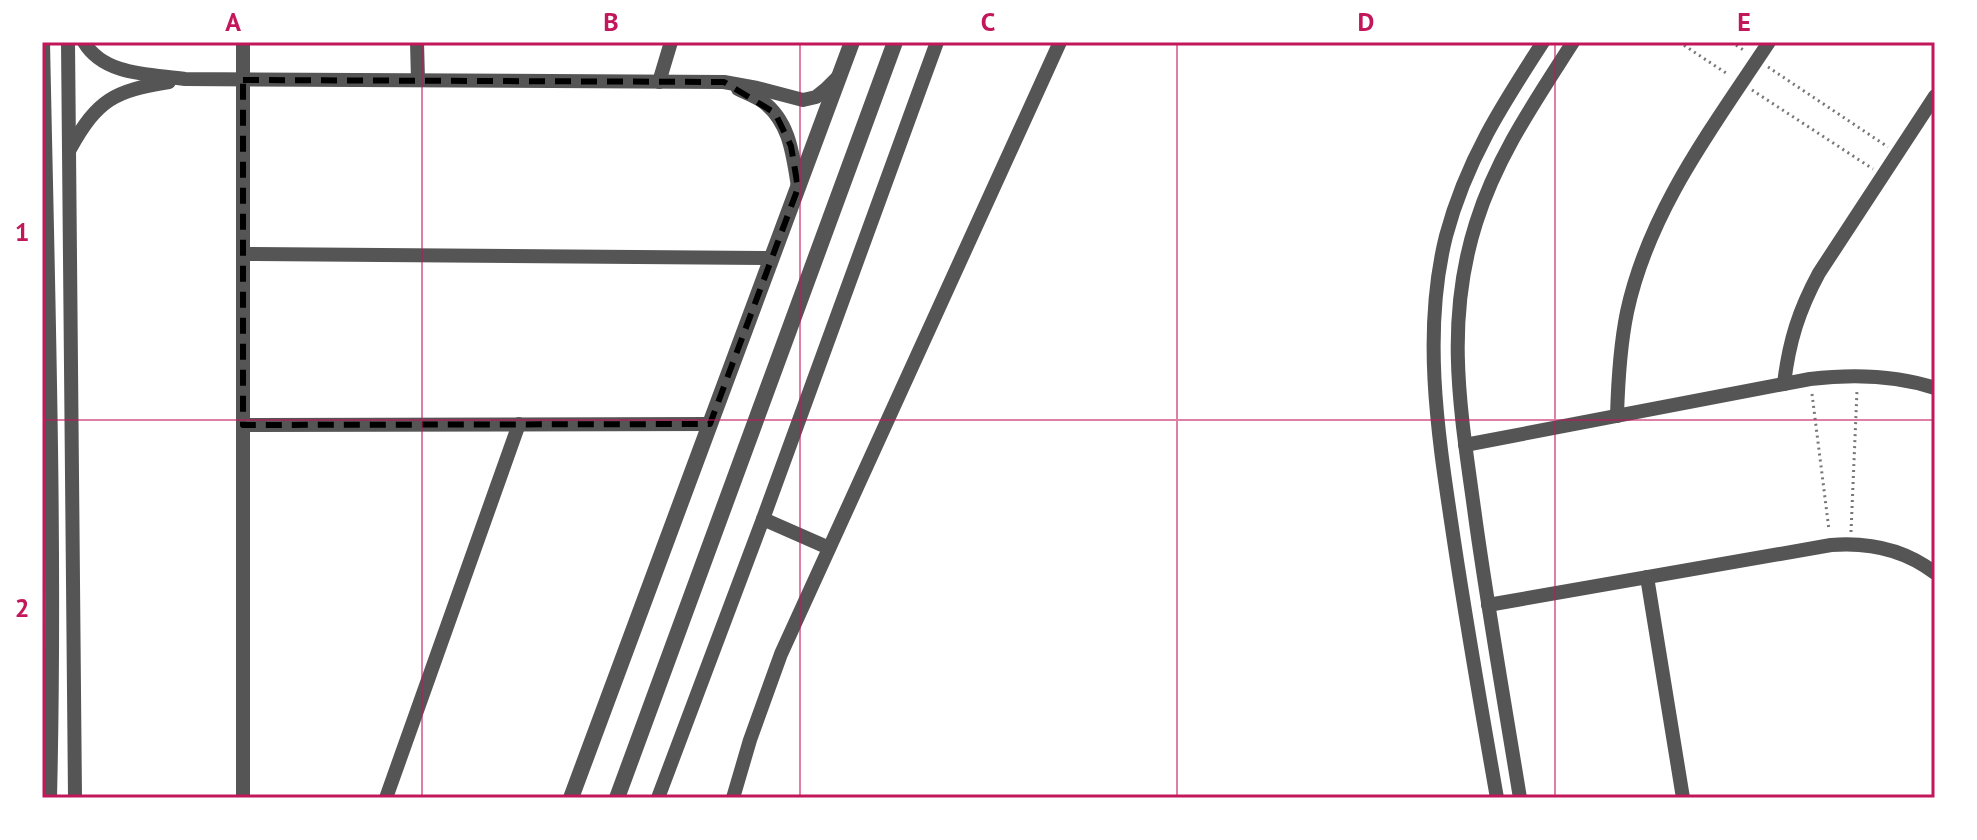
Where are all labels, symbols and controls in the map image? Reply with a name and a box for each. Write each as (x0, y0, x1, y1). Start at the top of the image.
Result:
text: A (225, 5, 241, 38)
text: B (603, 5, 619, 38)
text: C (981, 5, 995, 38)
text: D (1358, 5, 1374, 38)
text: E (1737, 5, 1751, 38)
text: 1 (15, 215, 29, 248)
text: 2 (15, 591, 29, 624)

